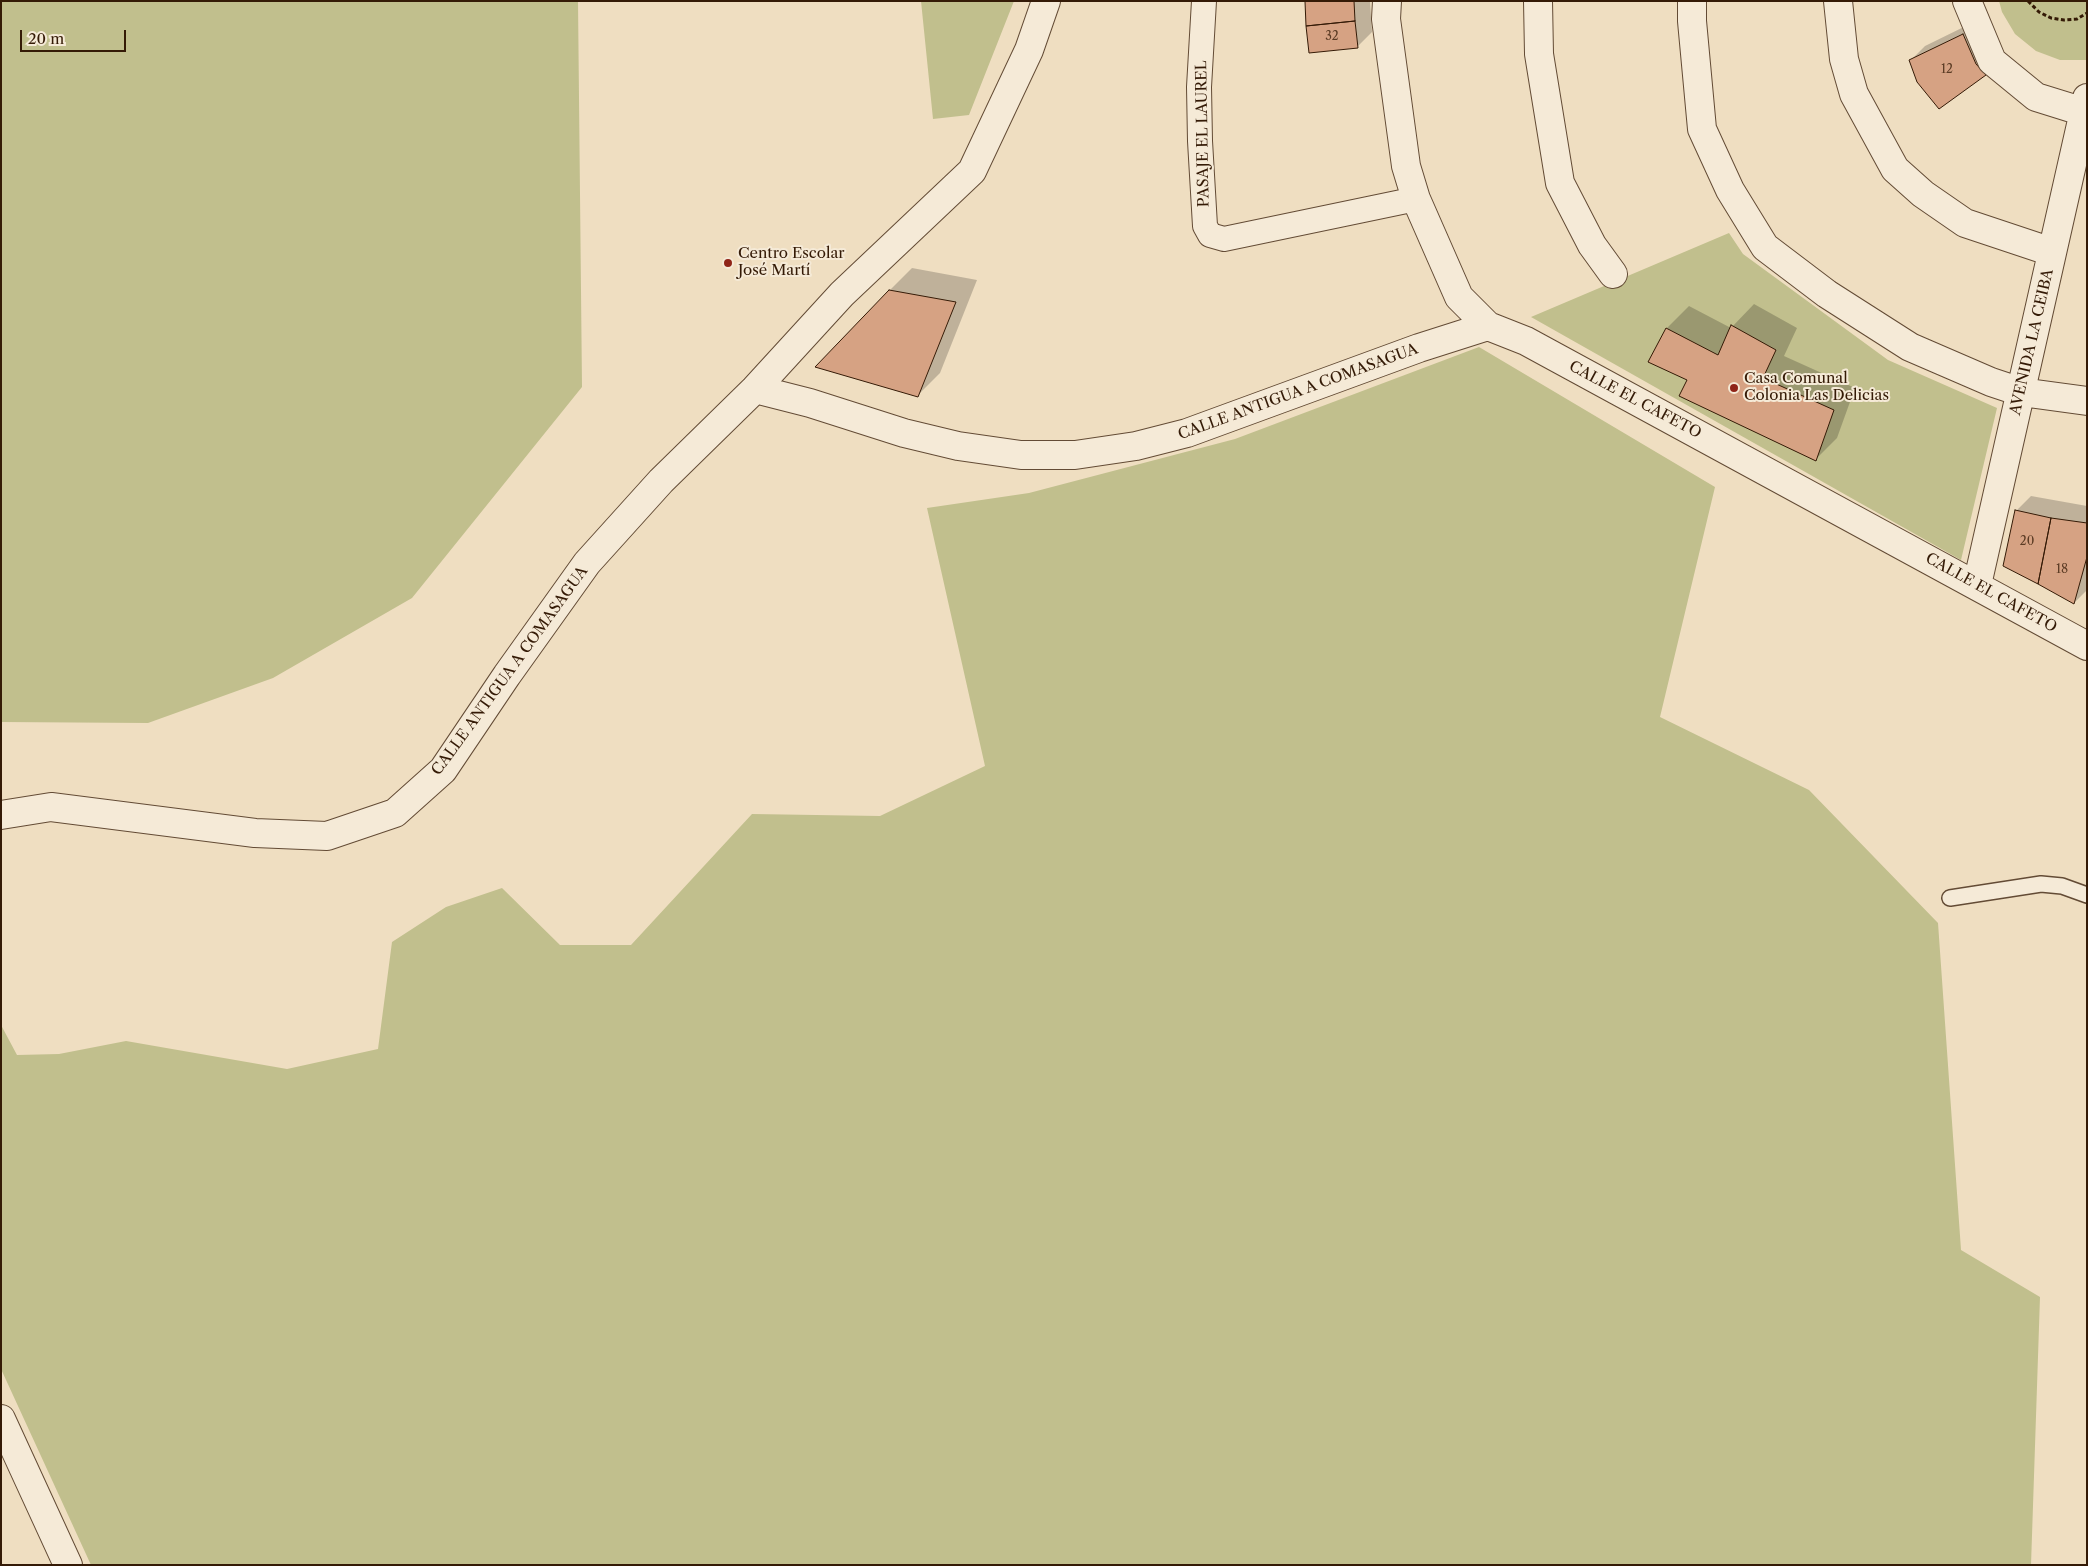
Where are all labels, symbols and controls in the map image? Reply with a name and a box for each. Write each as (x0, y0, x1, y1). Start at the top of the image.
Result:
scale bar (22, 20, 129, 52)
text: 20 m (28, 29, 64, 48)
house number: 32 (1325, 30, 1339, 44)
street label: PASAJE EL LAUREL (1193, 60, 1213, 208)
house number: 12 (1941, 63, 1953, 77)
place label: Centro Escolar José Martí (738, 245, 845, 280)
marker: Centro Escolar José Martí (722, 257, 734, 269)
street label: AVENIDA LA CEIBA (2006, 267, 2058, 417)
street label: CALLE ANTIGUA A COMASAGUA (1176, 340, 1420, 444)
street label: CALLE EL CAFETO (1566, 357, 1704, 443)
place label: Casa Comunal Colonia Las Delicias (1744, 370, 1889, 405)
marker: Casa Comunal Colonia Las Delicias (1728, 382, 1740, 394)
house number: 20 (2020, 535, 2034, 549)
street label: CALLE EL CAFETO (1922, 549, 2060, 637)
street label: CALLE ANTIGUA A COMASAGUA (428, 563, 592, 779)
house number: 18 (2056, 563, 2068, 577)

